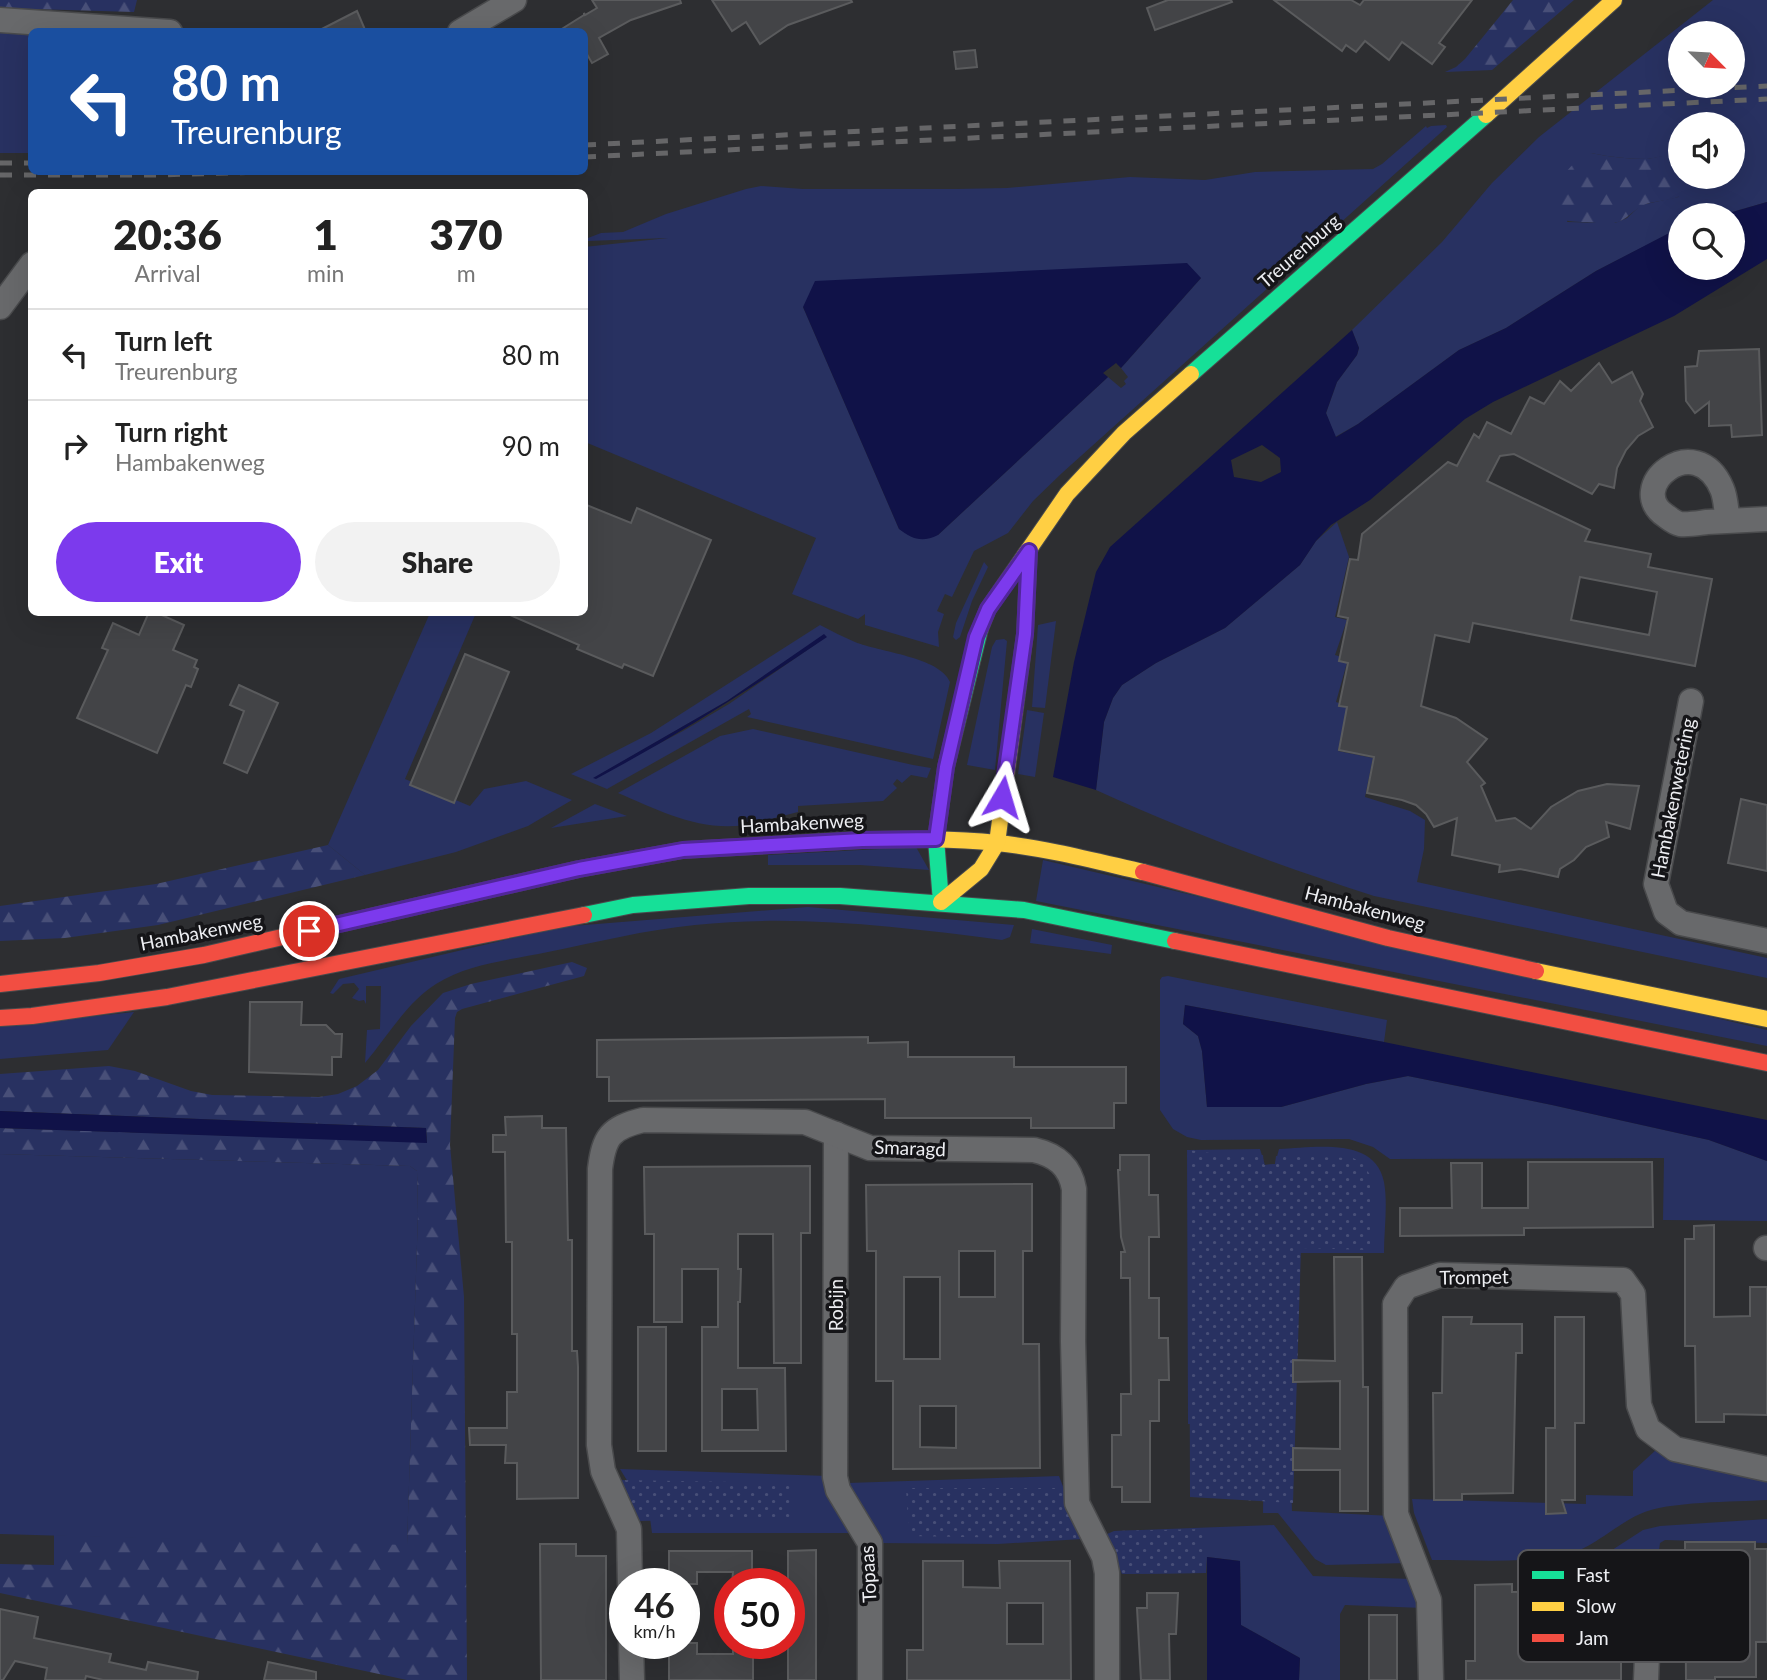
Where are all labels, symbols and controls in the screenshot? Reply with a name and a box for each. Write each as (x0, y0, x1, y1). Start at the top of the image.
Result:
north arrow (1668, 21, 1745, 98)
map controls (1668, 21, 1745, 280)
text: 80 m (171, 53, 281, 111)
icon: left (56, 56, 147, 147)
text: Treurenburg (171, 112, 342, 151)
button: sound (1668, 112, 1745, 189)
button: search (1668, 203, 1745, 280)
text: 20:36 (113, 209, 222, 259)
text: 1 (314, 209, 338, 259)
text: 370 (430, 209, 503, 259)
street label: Treurenburg (1253, 209, 1345, 293)
text: Arrival (134, 259, 201, 287)
text: min (307, 259, 344, 287)
text: m (457, 259, 476, 287)
text: Turn left (115, 325, 212, 357)
icon: left (56, 336, 94, 374)
text: 80 m (502, 339, 560, 371)
text: Treurenburg (115, 357, 238, 385)
text: Turn right (115, 416, 228, 448)
icon: right (56, 427, 94, 465)
text: 90 m (502, 430, 560, 462)
text: Hambakenweg (115, 448, 265, 476)
button: Exit (56, 522, 301, 602)
button: Share (315, 522, 560, 602)
street label: Hambakenwetering (1646, 716, 1699, 880)
position arrow (965, 760, 1039, 834)
street label: Hambakenweg (740, 808, 864, 837)
street label: Hambakenweg (1302, 880, 1428, 935)
pin (279, 901, 339, 961)
street label: Hambakenweg (138, 908, 264, 955)
icon: arrive (290, 912, 328, 950)
street label: Smaragd (874, 1135, 946, 1160)
street label: Trompet (1439, 1264, 1509, 1289)
street label: Robijn (824, 1279, 847, 1331)
street label: Topaas (855, 1545, 880, 1603)
legend (1518, 1550, 1750, 1662)
text: Fast (1576, 1563, 1610, 1586)
speed limit sign: 50 (714, 1568, 805, 1659)
text: 46 (634, 1583, 675, 1625)
text: Slow (1576, 1594, 1616, 1617)
text: km/h (633, 1620, 676, 1642)
text: Jam (1576, 1626, 1609, 1649)

